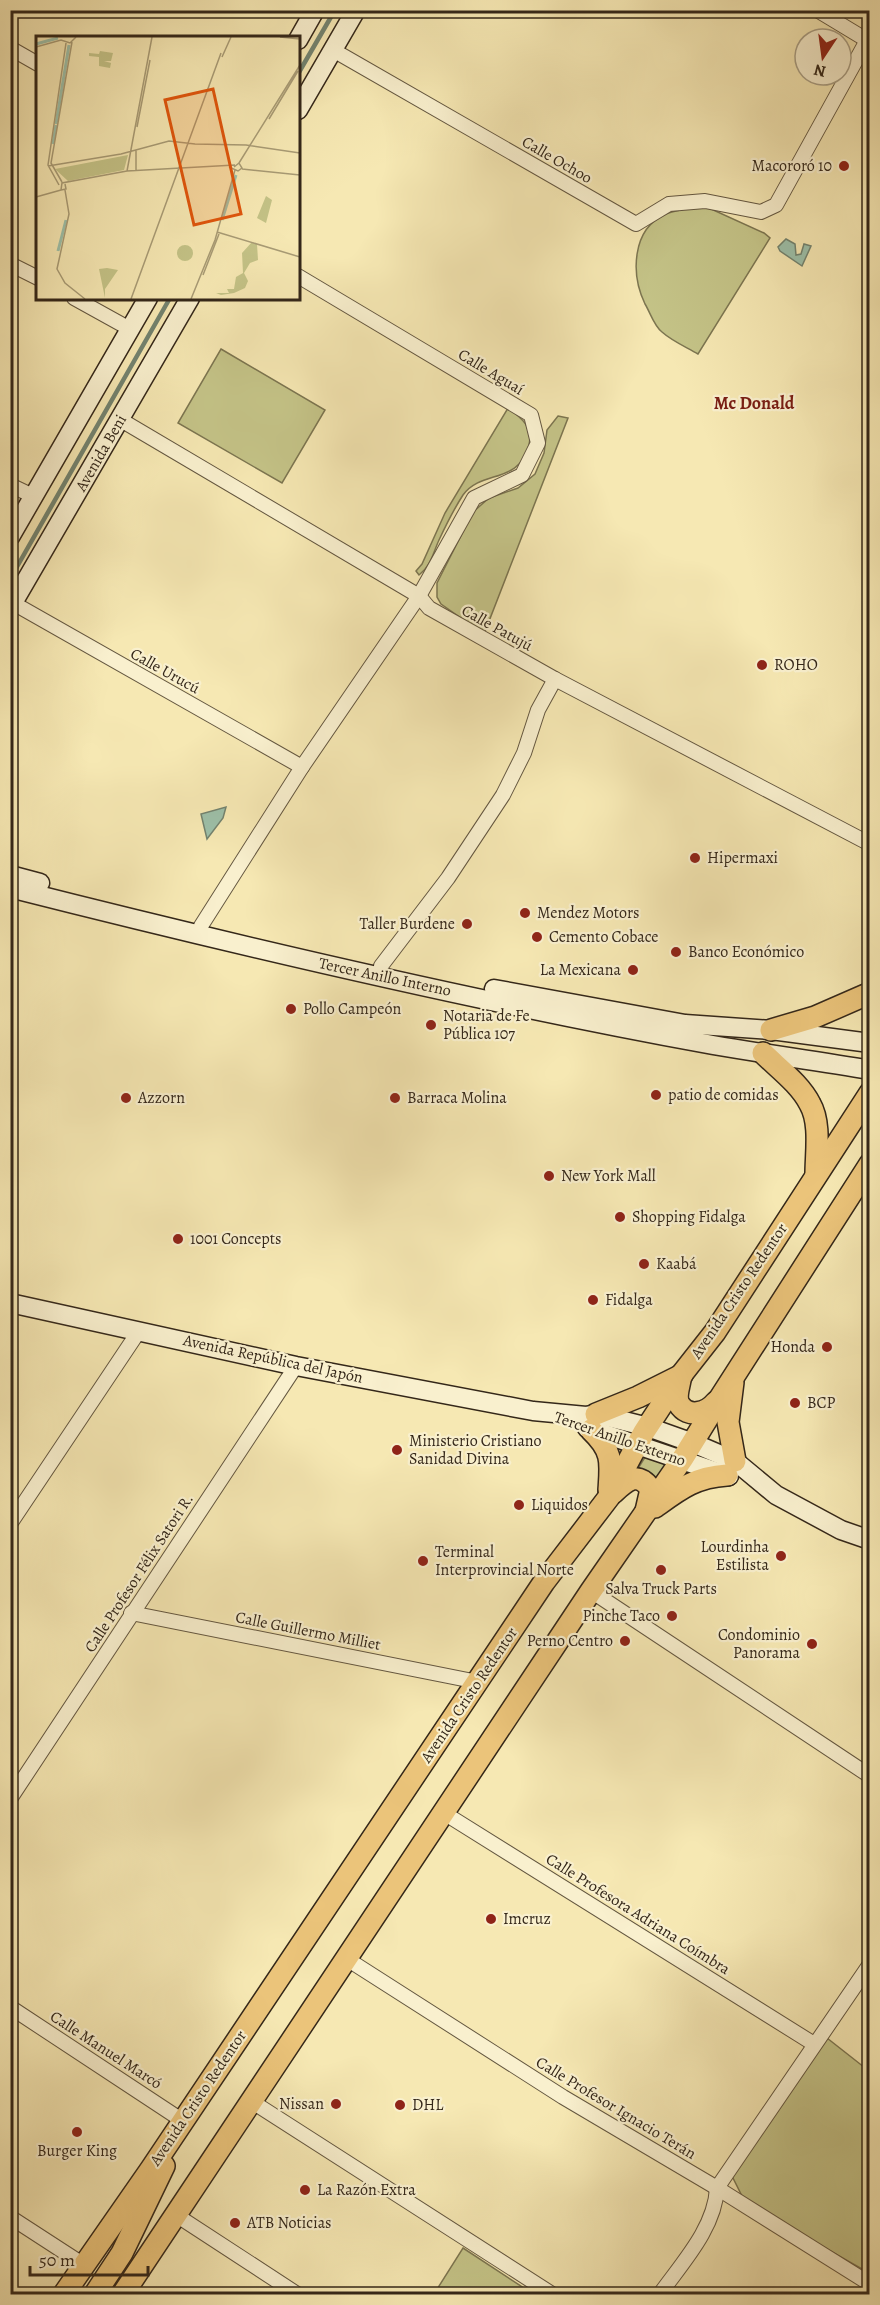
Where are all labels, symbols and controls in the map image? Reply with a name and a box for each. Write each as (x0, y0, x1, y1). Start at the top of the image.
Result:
north arrow (793, 27, 853, 87)
inset map (36, 36, 300, 300)
text: N (811, 59, 828, 83)
street label: Calle Ochoo (518, 131, 596, 189)
place label: Macororó 10 (752, 155, 832, 177)
marker: Macororó 10 (837, 159, 851, 173)
street label: Calle Aguaí (454, 344, 528, 400)
district label: Mc Donald (714, 391, 795, 415)
street label: Avenida Beni (70, 411, 132, 496)
street label: Calle Patujú (457, 599, 537, 657)
street label: Calle Urucú (126, 643, 204, 699)
place label: ROHO (774, 654, 818, 676)
marker: ROHO (755, 658, 769, 672)
place label: Hipermaxi (707, 847, 778, 869)
marker: Hipermaxi (688, 851, 702, 865)
place label: Mendez Motors (537, 902, 639, 924)
marker: Mendez Motors (518, 906, 532, 920)
place label: Taller Burdene (359, 913, 455, 935)
marker: Taller Burdene (460, 917, 474, 931)
place label: Cemento Cobace (549, 926, 659, 948)
marker: Cemento Cobace (530, 930, 544, 944)
place label: Banco Económico (688, 941, 804, 963)
marker: Banco Económico (669, 945, 683, 959)
street label: Tercer Anillo Interno (317, 952, 453, 1002)
place label: La Mexicana (540, 959, 622, 981)
marker: La Mexicana (626, 963, 640, 977)
place label: Pollo Campeón (303, 998, 401, 1020)
marker: Pollo Campeón (284, 1002, 298, 1016)
place label: Notaria de Fe Pública 107 (443, 1005, 530, 1045)
marker: Notaria de Fe Pública 107 (424, 1018, 438, 1032)
place label: patio de comidas (668, 1084, 779, 1106)
place label: Azzorn (137, 1087, 185, 1109)
place label: Barraca Molina (407, 1087, 507, 1109)
marker: patio de comidas (649, 1088, 663, 1102)
marker: Azzorn (119, 1091, 133, 1105)
marker: Barraca Molina (388, 1091, 402, 1105)
place label: New York Mall (561, 1165, 656, 1187)
marker: New York Mall (542, 1169, 556, 1183)
place label: Shopping Fidalga (632, 1206, 746, 1228)
marker: Shopping Fidalga (613, 1210, 627, 1224)
street label: Avenida Cristo Redentor (685, 1219, 793, 1364)
place label: 1001 Concepts (190, 1228, 281, 1250)
marker: 1001 Concepts (171, 1232, 185, 1246)
place label: Kaabá (656, 1253, 697, 1275)
marker: Kaabá (637, 1257, 651, 1271)
place label: Fidalga (605, 1289, 653, 1311)
marker: Fidalga (586, 1293, 600, 1307)
street label: Avenida República del Japón (180, 1329, 365, 1389)
place label: Honda (770, 1336, 816, 1358)
marker: Honda (820, 1340, 834, 1354)
place label: BCP (807, 1392, 836, 1414)
marker: BCP (788, 1396, 802, 1410)
street label: Tercer Anillo Externo (551, 1406, 689, 1472)
place label: Ministerio Cristiano Sanidad Divina (409, 1430, 542, 1470)
marker: Ministerio Cristiano Sanidad Divina (390, 1443, 404, 1457)
street label: Calle Profesor Félix Satori R. (79, 1489, 199, 1657)
place label: Liquidos (531, 1494, 588, 1516)
marker: Liquidos (512, 1498, 526, 1512)
place label: Lourdinha Estilista (700, 1536, 770, 1576)
place label: Terminal Interprovincial Norte (435, 1541, 574, 1581)
marker: Lourdinha Estilista (774, 1549, 788, 1563)
marker: Terminal Interprovincial Norte (416, 1554, 430, 1568)
marker: Salva Truck Parts (654, 1563, 668, 1577)
place label: Salva Truck Parts (605, 1578, 717, 1600)
place label: Pinche Taco (582, 1605, 660, 1627)
street label: Calle Guillermo Milliet (234, 1606, 382, 1656)
marker: Pinche Taco (665, 1609, 679, 1623)
street label: Avenida Cristo Redentor (415, 1623, 523, 1768)
place label: Condominio Panorama (718, 1624, 801, 1664)
place label: Perno Centro (527, 1630, 613, 1652)
marker: Perno Centro (618, 1634, 632, 1648)
marker: Condominio Panorama (805, 1637, 819, 1651)
street label: Calle Profesora Adriana Coímbra (542, 1848, 735, 1980)
place label: Imcruz (503, 1908, 551, 1930)
marker: Imcruz (484, 1912, 498, 1926)
street label: Calle Manuel Marcó (46, 2006, 166, 2094)
street label: Avenida Cristo Redentor (144, 2026, 252, 2171)
street label: Calle Profesor Ignacio Terán (532, 2051, 700, 2165)
place label: Nissan (279, 2093, 324, 2115)
place label: DHL (412, 2094, 444, 2116)
marker: Nissan (329, 2097, 343, 2111)
marker: DHL (393, 2098, 407, 2112)
marker: Burger King (70, 2125, 84, 2139)
place label: Burger King (37, 2140, 117, 2162)
place label: La Razón Extra (317, 2179, 416, 2201)
marker: La Razón Extra (298, 2183, 312, 2197)
place label: ATB Noticias (246, 2212, 332, 2234)
marker: ATB Noticias (228, 2216, 242, 2230)
scale bar (30, 2239, 148, 2277)
text: 50 m (39, 2248, 75, 2272)

